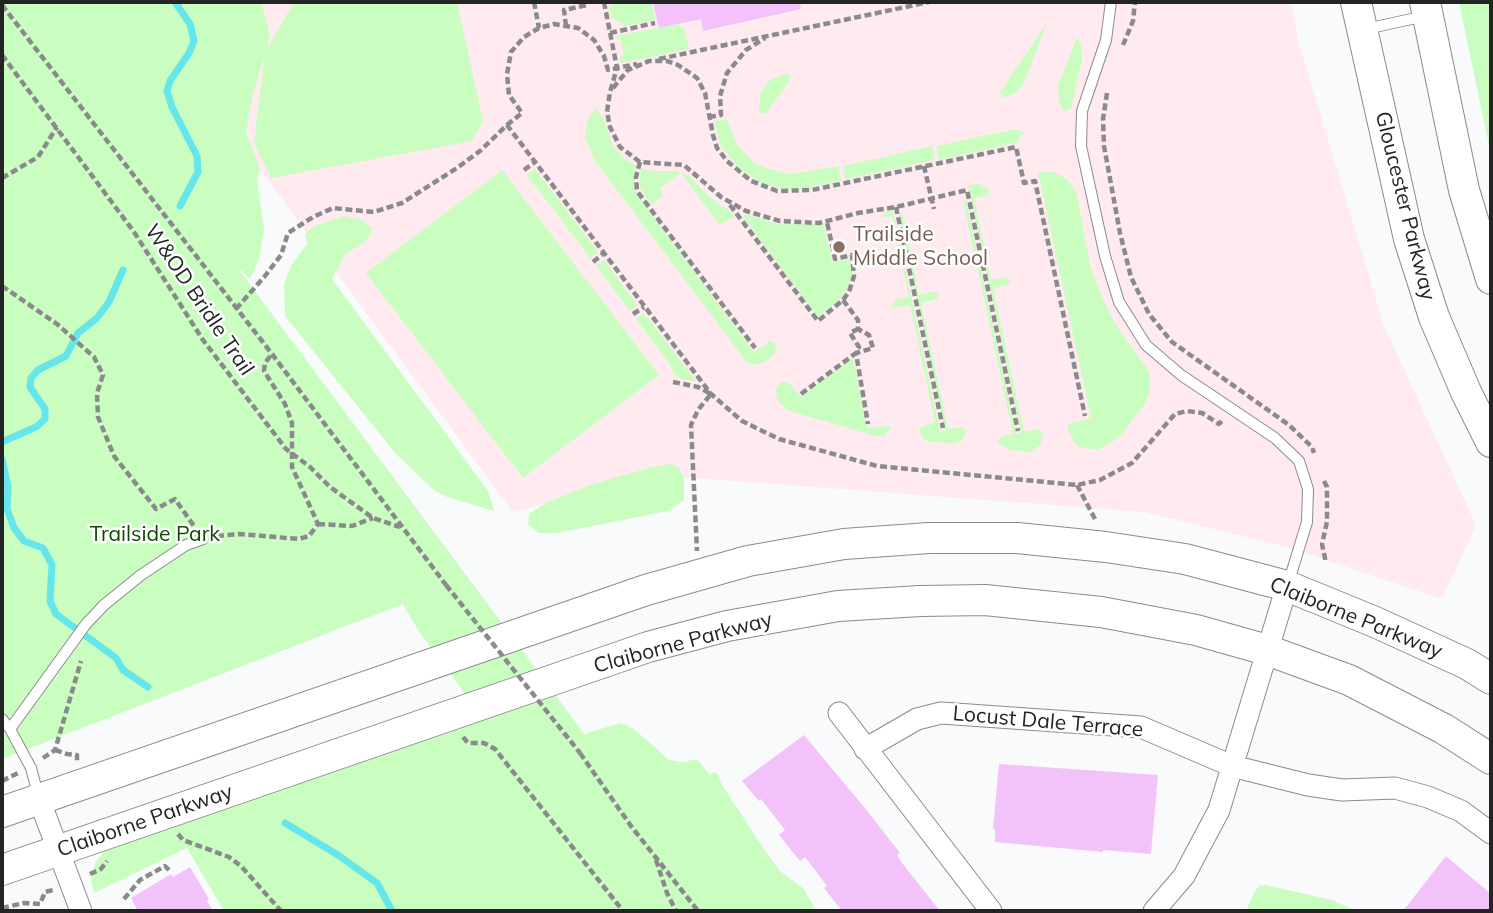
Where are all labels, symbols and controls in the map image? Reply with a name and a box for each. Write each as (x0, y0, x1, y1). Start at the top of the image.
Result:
street label: Gloucester Parkway (1369, 109, 1441, 303)
street label: W&OD Bridle Trail (139, 220, 259, 380)
place label: Trailside Middle School (853, 222, 988, 272)
marker: Trailside Middle School (831, 239, 847, 255)
park label: Trailside Park (90, 522, 220, 548)
street label: Claiborne Parkway (1266, 572, 1446, 664)
street label: Claiborne Parkway (591, 607, 775, 679)
street label: Locust Dale Terrace (952, 701, 1144, 743)
street label: Claiborne Parkway (54, 779, 236, 863)

